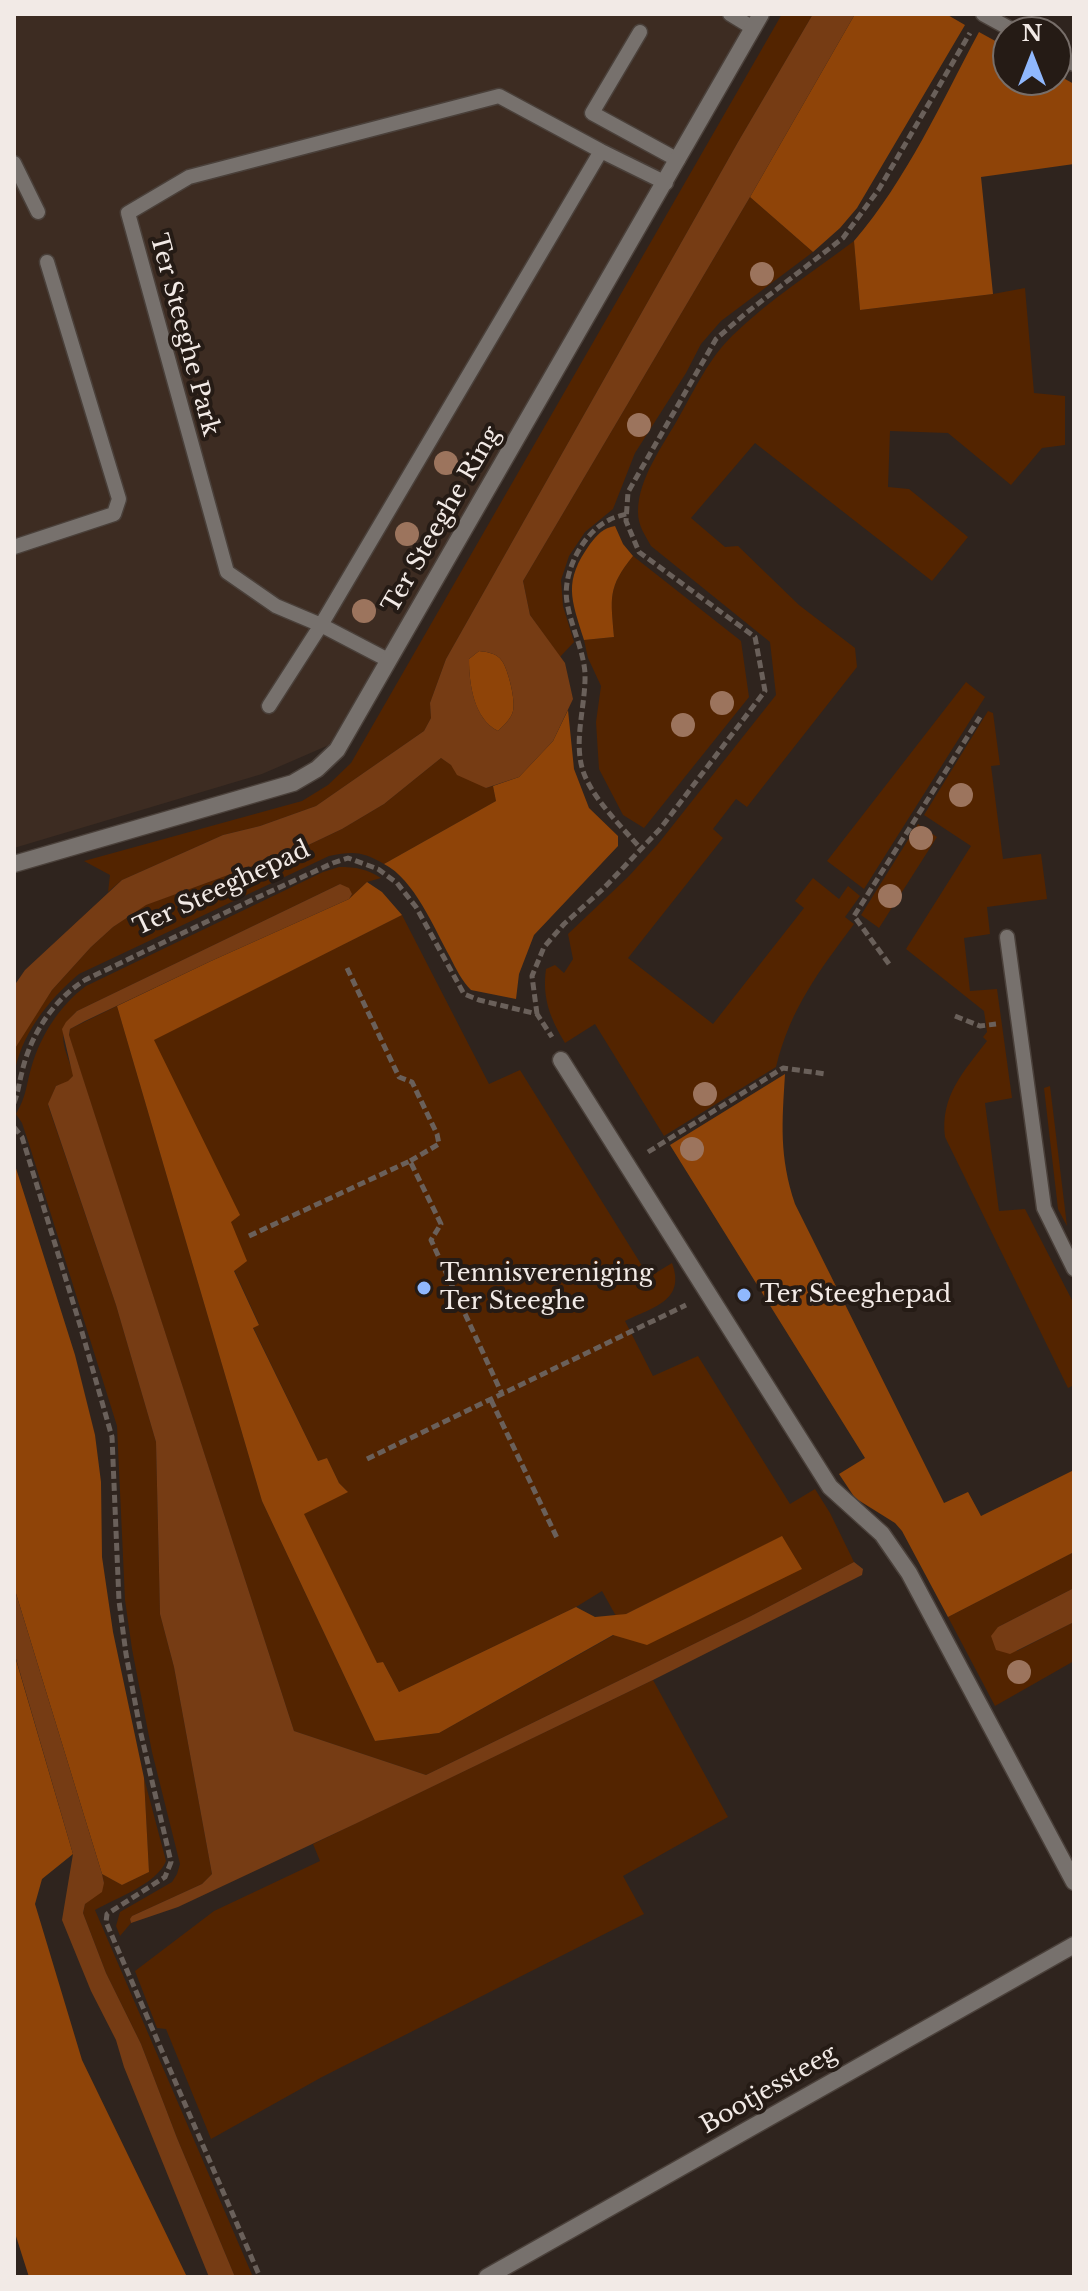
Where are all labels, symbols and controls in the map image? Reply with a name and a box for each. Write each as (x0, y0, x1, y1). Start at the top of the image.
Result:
north arrow (992, 16, 1072, 96)
text: N (1022, 20, 1042, 47)
street label: Ter Steeghe Park (143, 231, 225, 439)
street label: Ter Steeghe Ring (377, 422, 507, 618)
street label: Ter Steeghepad (129, 836, 315, 942)
place label: Tennisvereniging Ter Steeghe (440, 1260, 653, 1316)
marker: Tennisvereniging Ter Steeghe (415, 1279, 433, 1297)
place label: Ter Steeghepad (760, 1281, 951, 1309)
marker: Ter Steeghepad (735, 1286, 753, 1304)
street label: Bootjessteeg (696, 2039, 842, 2141)

